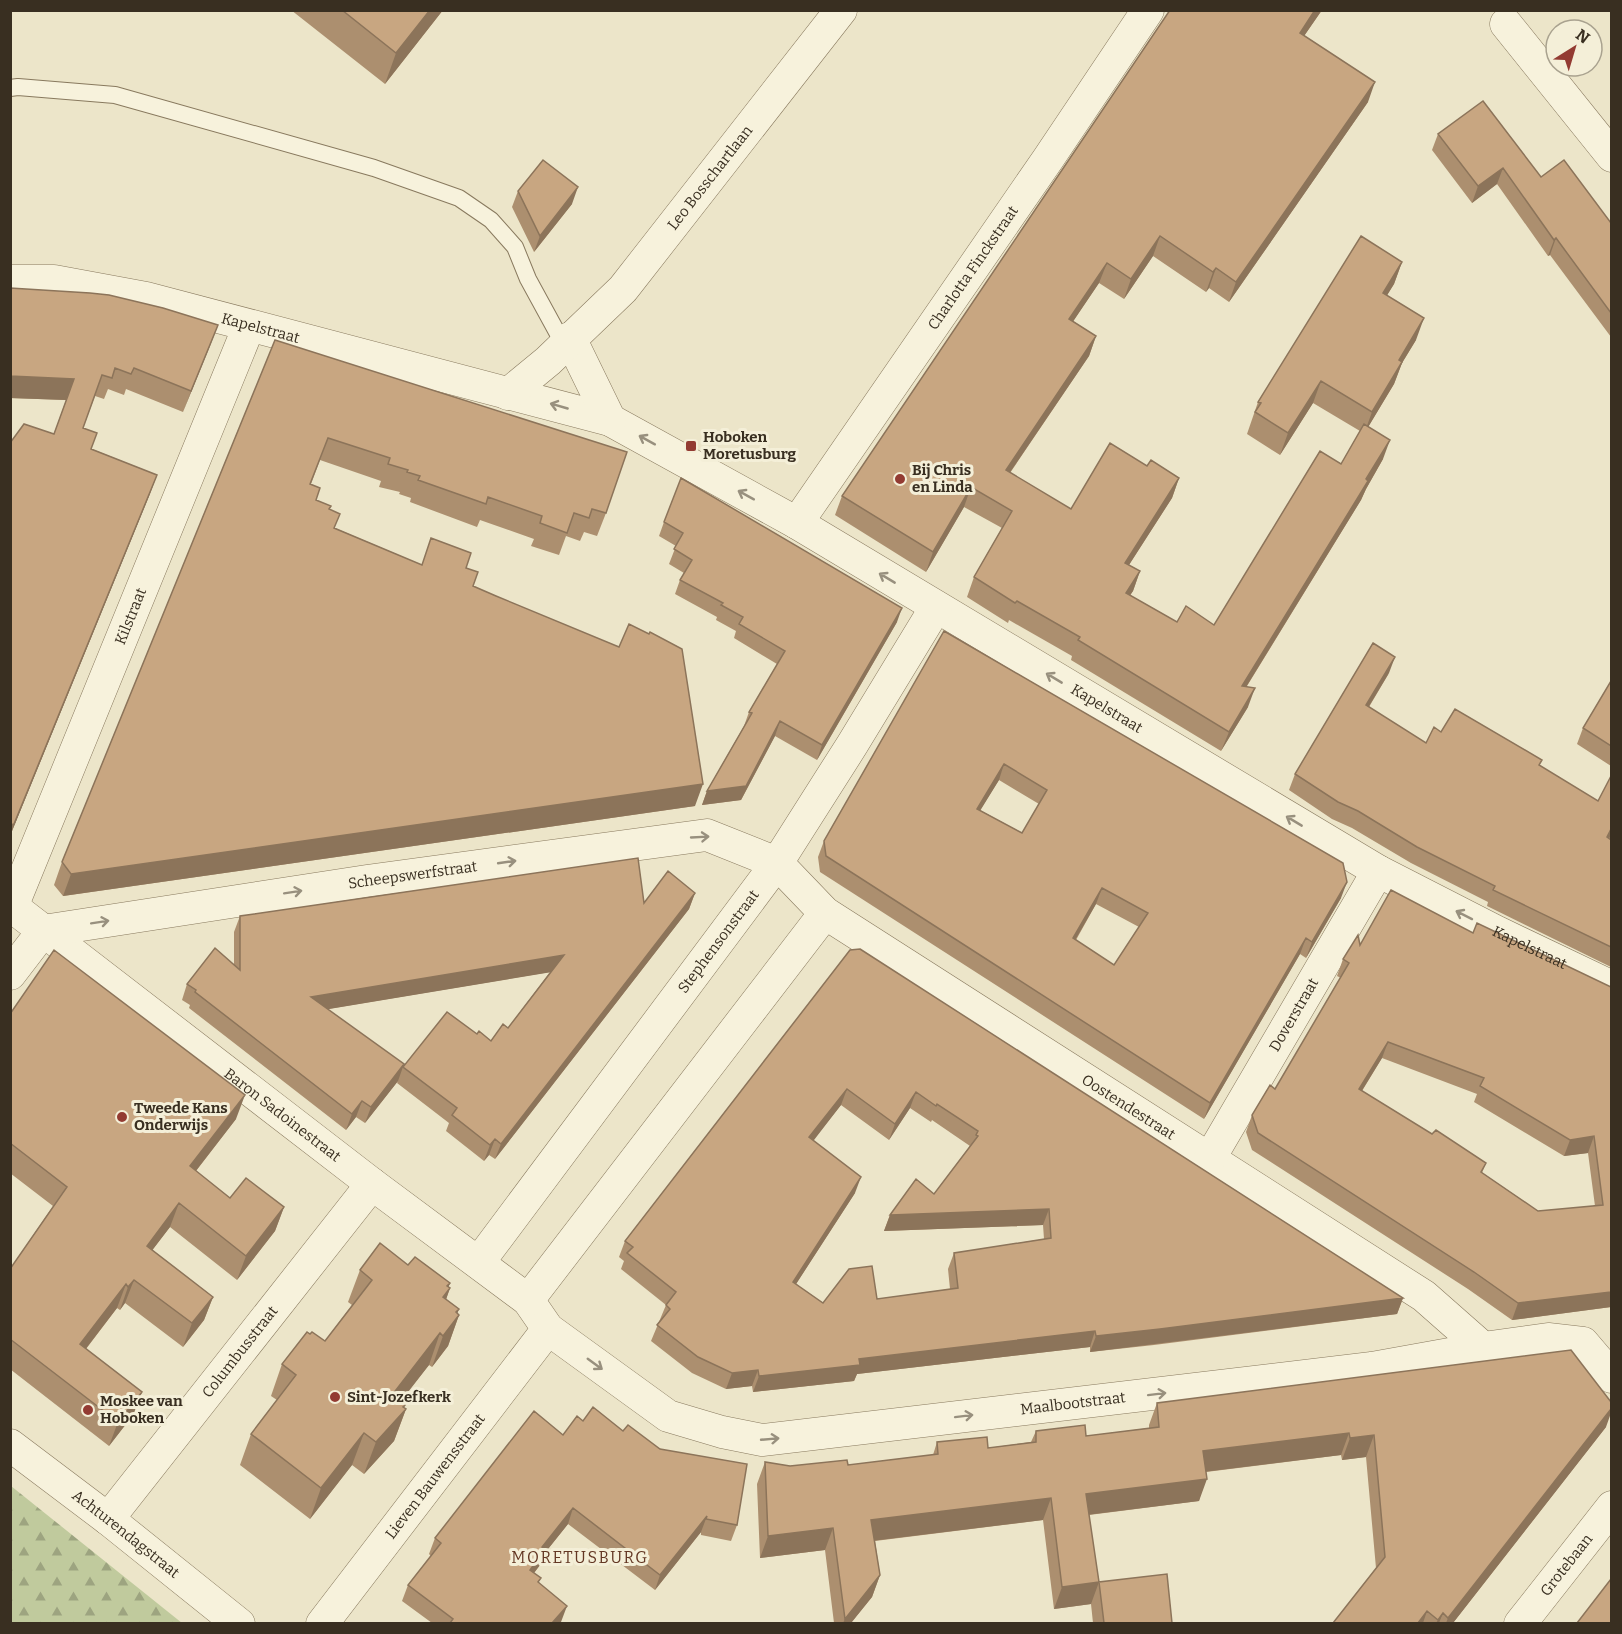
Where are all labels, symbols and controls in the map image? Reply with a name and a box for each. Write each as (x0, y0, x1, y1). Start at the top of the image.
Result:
north arrow (1544, 18, 1604, 78)
text: N (1572, 25, 1593, 48)
street label: Leo Bosschartlaan (664, 122, 757, 234)
street label: Charlotta Finckstraat (924, 202, 1022, 333)
street label: Kapelstraat (219, 309, 302, 347)
one-way arrow (550, 400, 569, 411)
place label: Hoboken Moretusburg (703, 428, 797, 463)
one-way arrow (638, 434, 656, 445)
marker: Hoboken Moretusburg (684, 439, 698, 453)
place label: Bij Chris en Linda (912, 461, 973, 496)
marker: Bij Chris en Linda (893, 472, 907, 486)
one-way arrow (738, 489, 755, 501)
one-way arrow (879, 571, 896, 583)
street label: Kilstraat (111, 585, 150, 647)
one-way arrow (1046, 671, 1063, 683)
street label: Kapelstraat (1068, 680, 1146, 737)
one-way arrow (1286, 815, 1303, 827)
one-way arrow (690, 831, 709, 842)
one-way arrow (497, 856, 516, 867)
street label: Scheepswerfstraat (347, 857, 479, 893)
one-way arrow (283, 886, 302, 897)
street label: Stephensonstraat (674, 886, 763, 997)
one-way arrow (1456, 909, 1474, 921)
one-way arrow (90, 916, 110, 927)
street label: Kapelstraat (1490, 922, 1570, 973)
street label: Doverstraat (1265, 974, 1323, 1055)
street label: Baron Sadoinestraat (221, 1064, 345, 1166)
street label: Oostendestraat (1078, 1070, 1179, 1144)
place label: Tweede Kans Onderwijs (134, 1099, 228, 1134)
marker: Tweede Kans Onderwijs (115, 1110, 129, 1124)
street label: Columbusstraat (198, 1302, 282, 1401)
one-way arrow (587, 1357, 603, 1370)
place label: Sint-Jozefkerk (347, 1388, 451, 1406)
street label: Maalbootstraat (1019, 1388, 1127, 1418)
one-way arrow (1147, 1388, 1167, 1399)
marker: Sint-Jozefkerk (328, 1390, 342, 1404)
place label: Moskee van Hoboken (100, 1392, 183, 1427)
marker: Moskee van Hoboken (81, 1403, 95, 1417)
street label: Lieven Bauwensstraat (382, 1410, 489, 1542)
one-way arrow (953, 1411, 973, 1422)
one-way arrow (760, 1433, 779, 1444)
street label: Achturendagstraat (69, 1486, 184, 1582)
street label: Grotebaan (1536, 1530, 1597, 1600)
district label: MORETUSBURG (511, 1548, 649, 1567)

